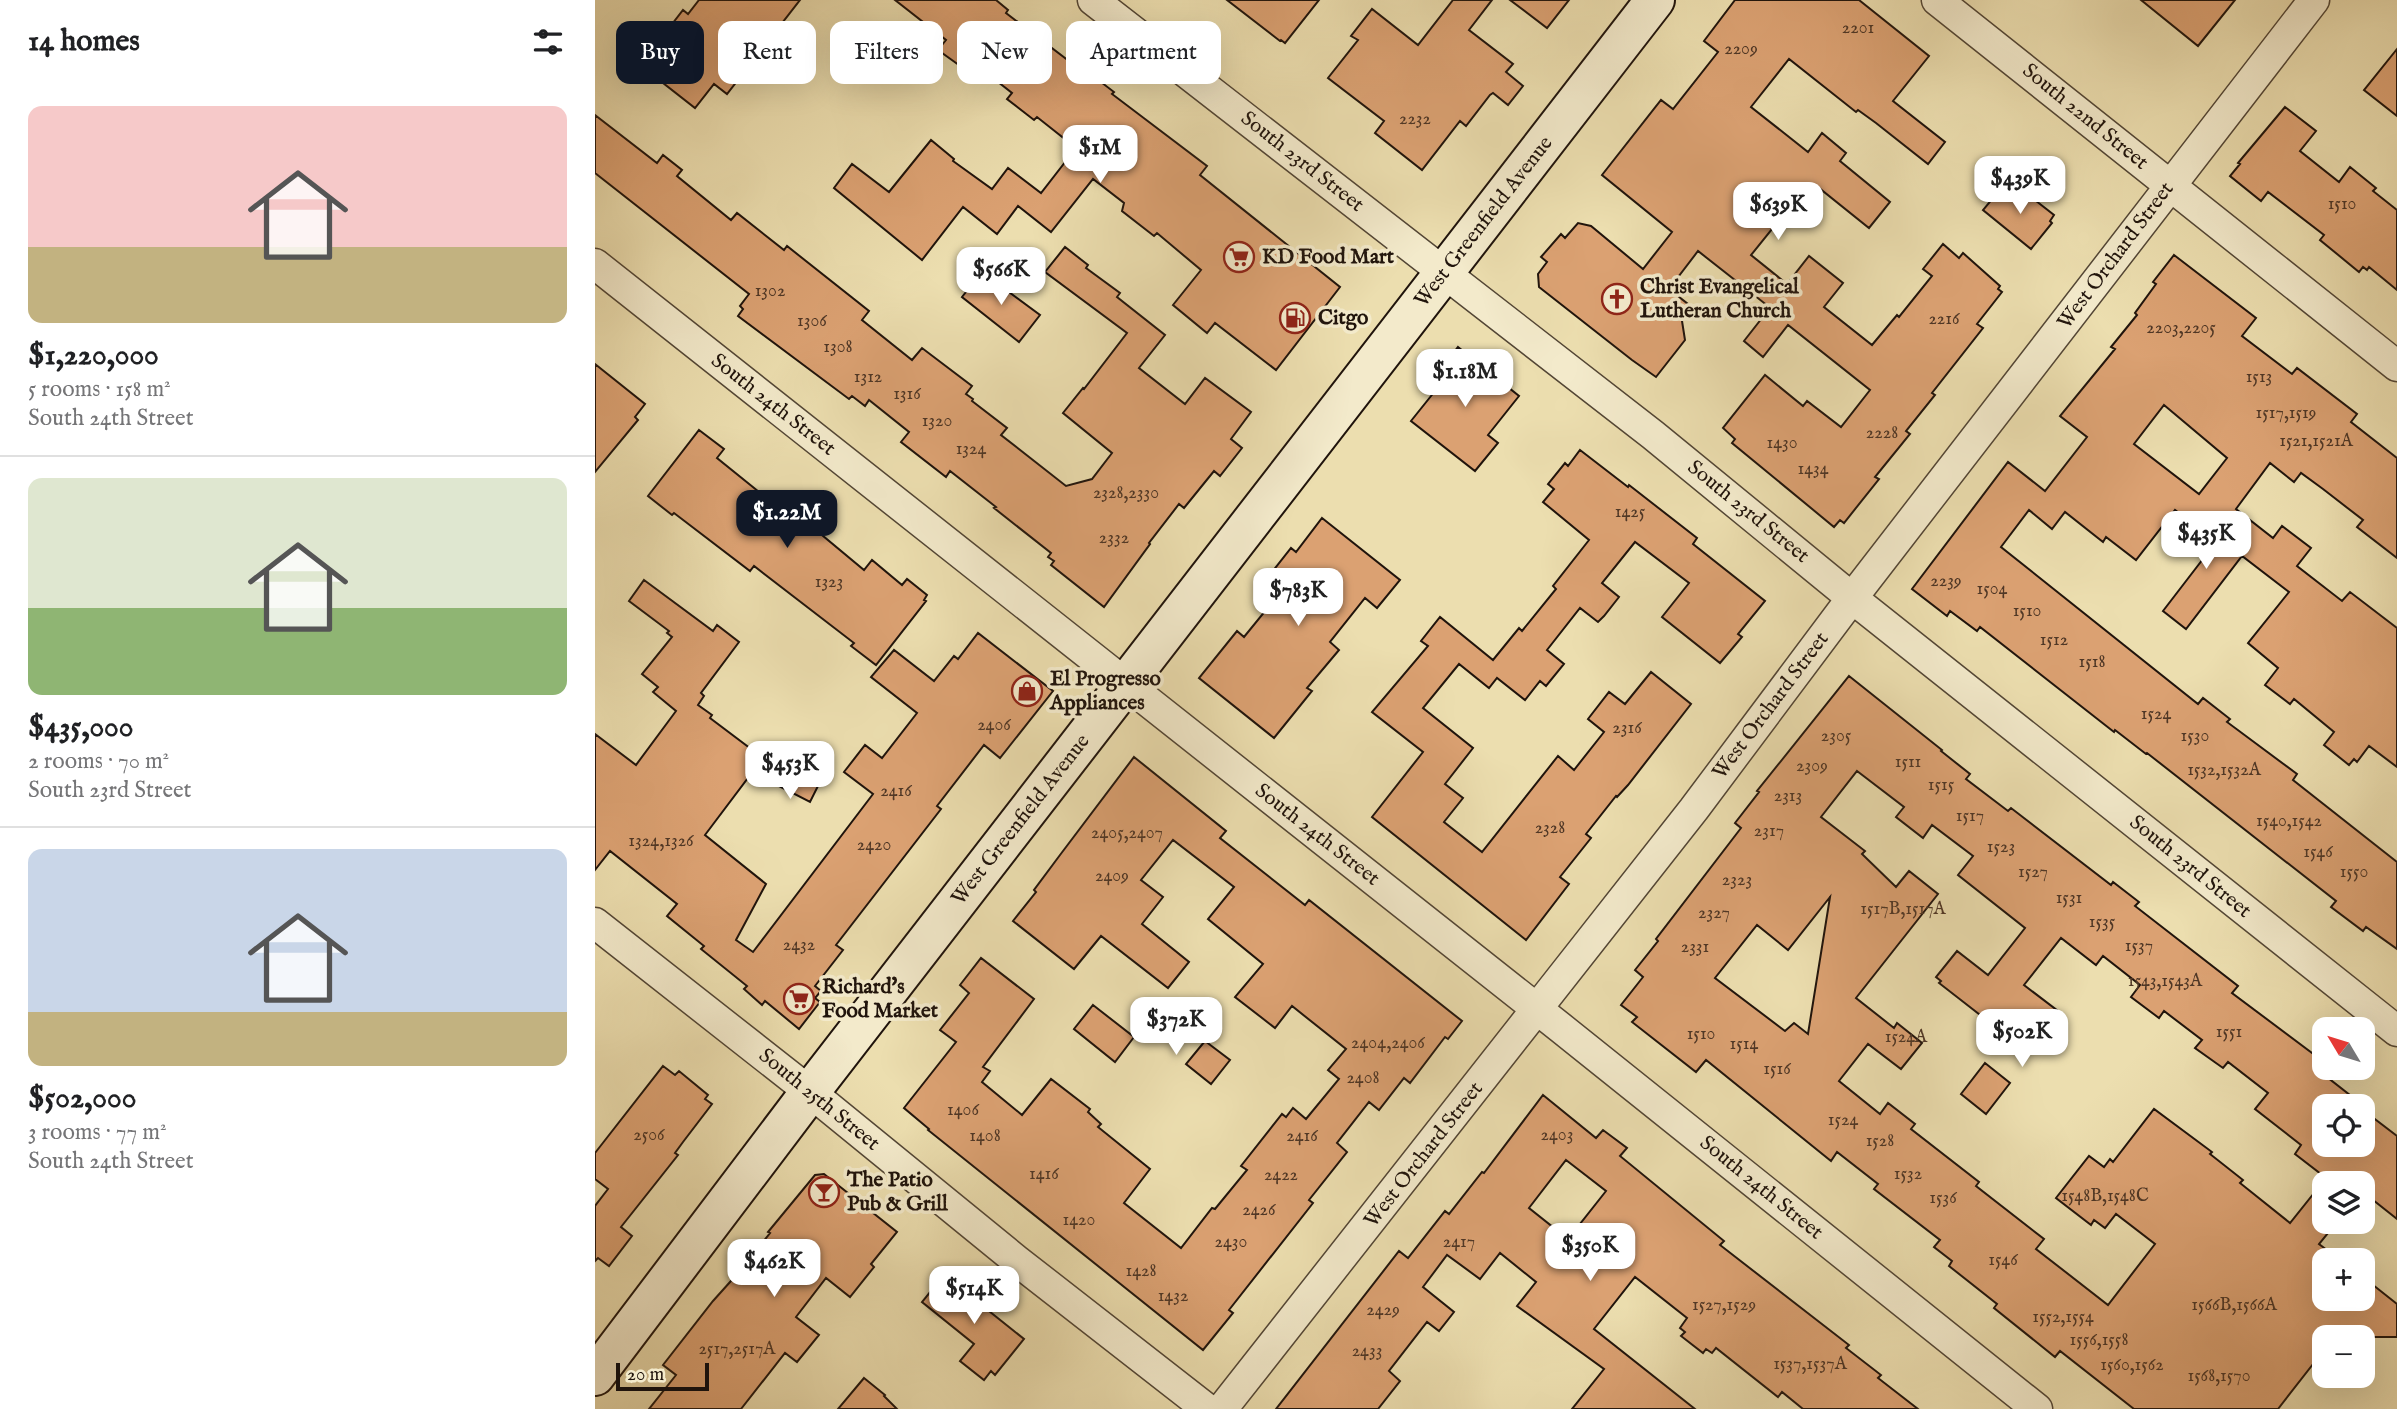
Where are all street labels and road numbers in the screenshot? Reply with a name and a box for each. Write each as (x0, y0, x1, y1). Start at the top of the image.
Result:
street label: South 22nd Street (2016, 58, 2154, 176)
street label: South 23rd Street (1235, 105, 1369, 219)
street label: West Greenfield Avenue (1409, 131, 1560, 313)
street label: West Orchard Street (2052, 177, 2180, 335)
street label: South 24th Street (705, 348, 841, 462)
street label: South 23rd Street (1682, 455, 1814, 569)
street label: West Orchard Street (1707, 627, 1835, 785)
street label: West Greenfield Avenue (946, 729, 1097, 911)
street label: South 24th Street (1249, 778, 1385, 892)
street label: South 23rd Street (2124, 810, 2256, 924)
street label: South 25th Street (753, 1043, 885, 1157)
street label: West Orchard Street (1359, 1077, 1489, 1233)
street label: South 24th Street (1694, 1130, 1828, 1246)

